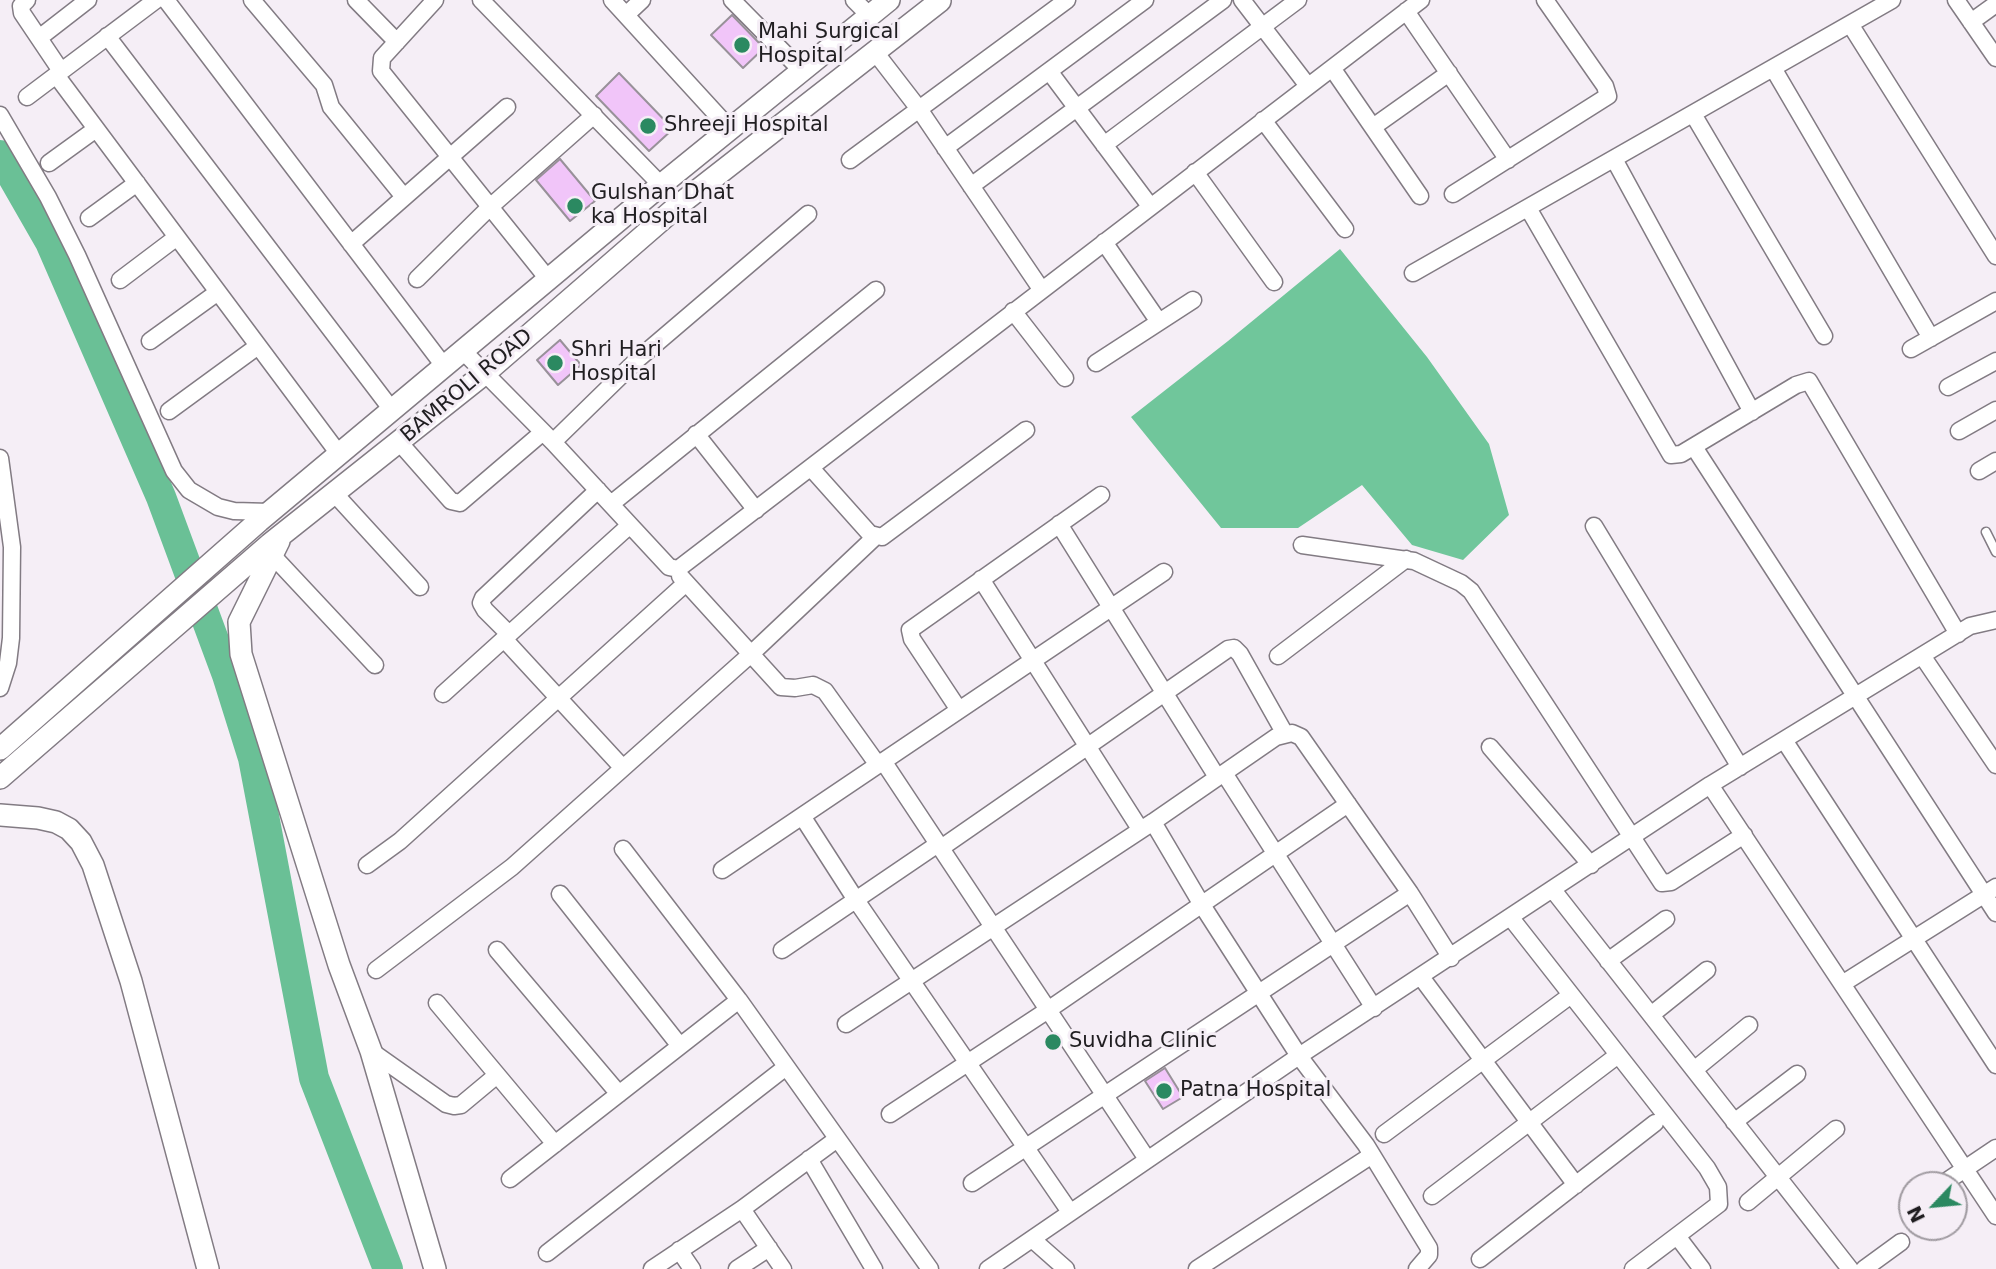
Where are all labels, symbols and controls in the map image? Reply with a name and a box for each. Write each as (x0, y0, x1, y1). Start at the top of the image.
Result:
place label: Mahi Surgical Hospital (758, 20, 899, 70)
marker: Mahi Surgical Hospital (732, 35, 752, 55)
place label: Shreeji Hospital (664, 113, 829, 139)
marker: Shreeji Hospital (638, 116, 658, 136)
place label: Gulshan Dhat ka Hospital (591, 181, 734, 231)
marker: Gulshan Dhat ka Hospital (565, 196, 585, 216)
street label: BAMROLI ROAD (396, 324, 538, 448)
place label: Shri Hari Hospital (571, 338, 662, 388)
marker: Shri Hari Hospital (545, 353, 565, 373)
place label: Suvidha Clinic (1069, 1029, 1217, 1055)
marker: Suvidha Clinic (1043, 1032, 1063, 1052)
place label: Patna Hospital (1180, 1078, 1331, 1104)
marker: Patna Hospital (1154, 1081, 1174, 1101)
north arrow (1898, 1171, 1968, 1241)
text: N (1903, 1202, 1929, 1226)

